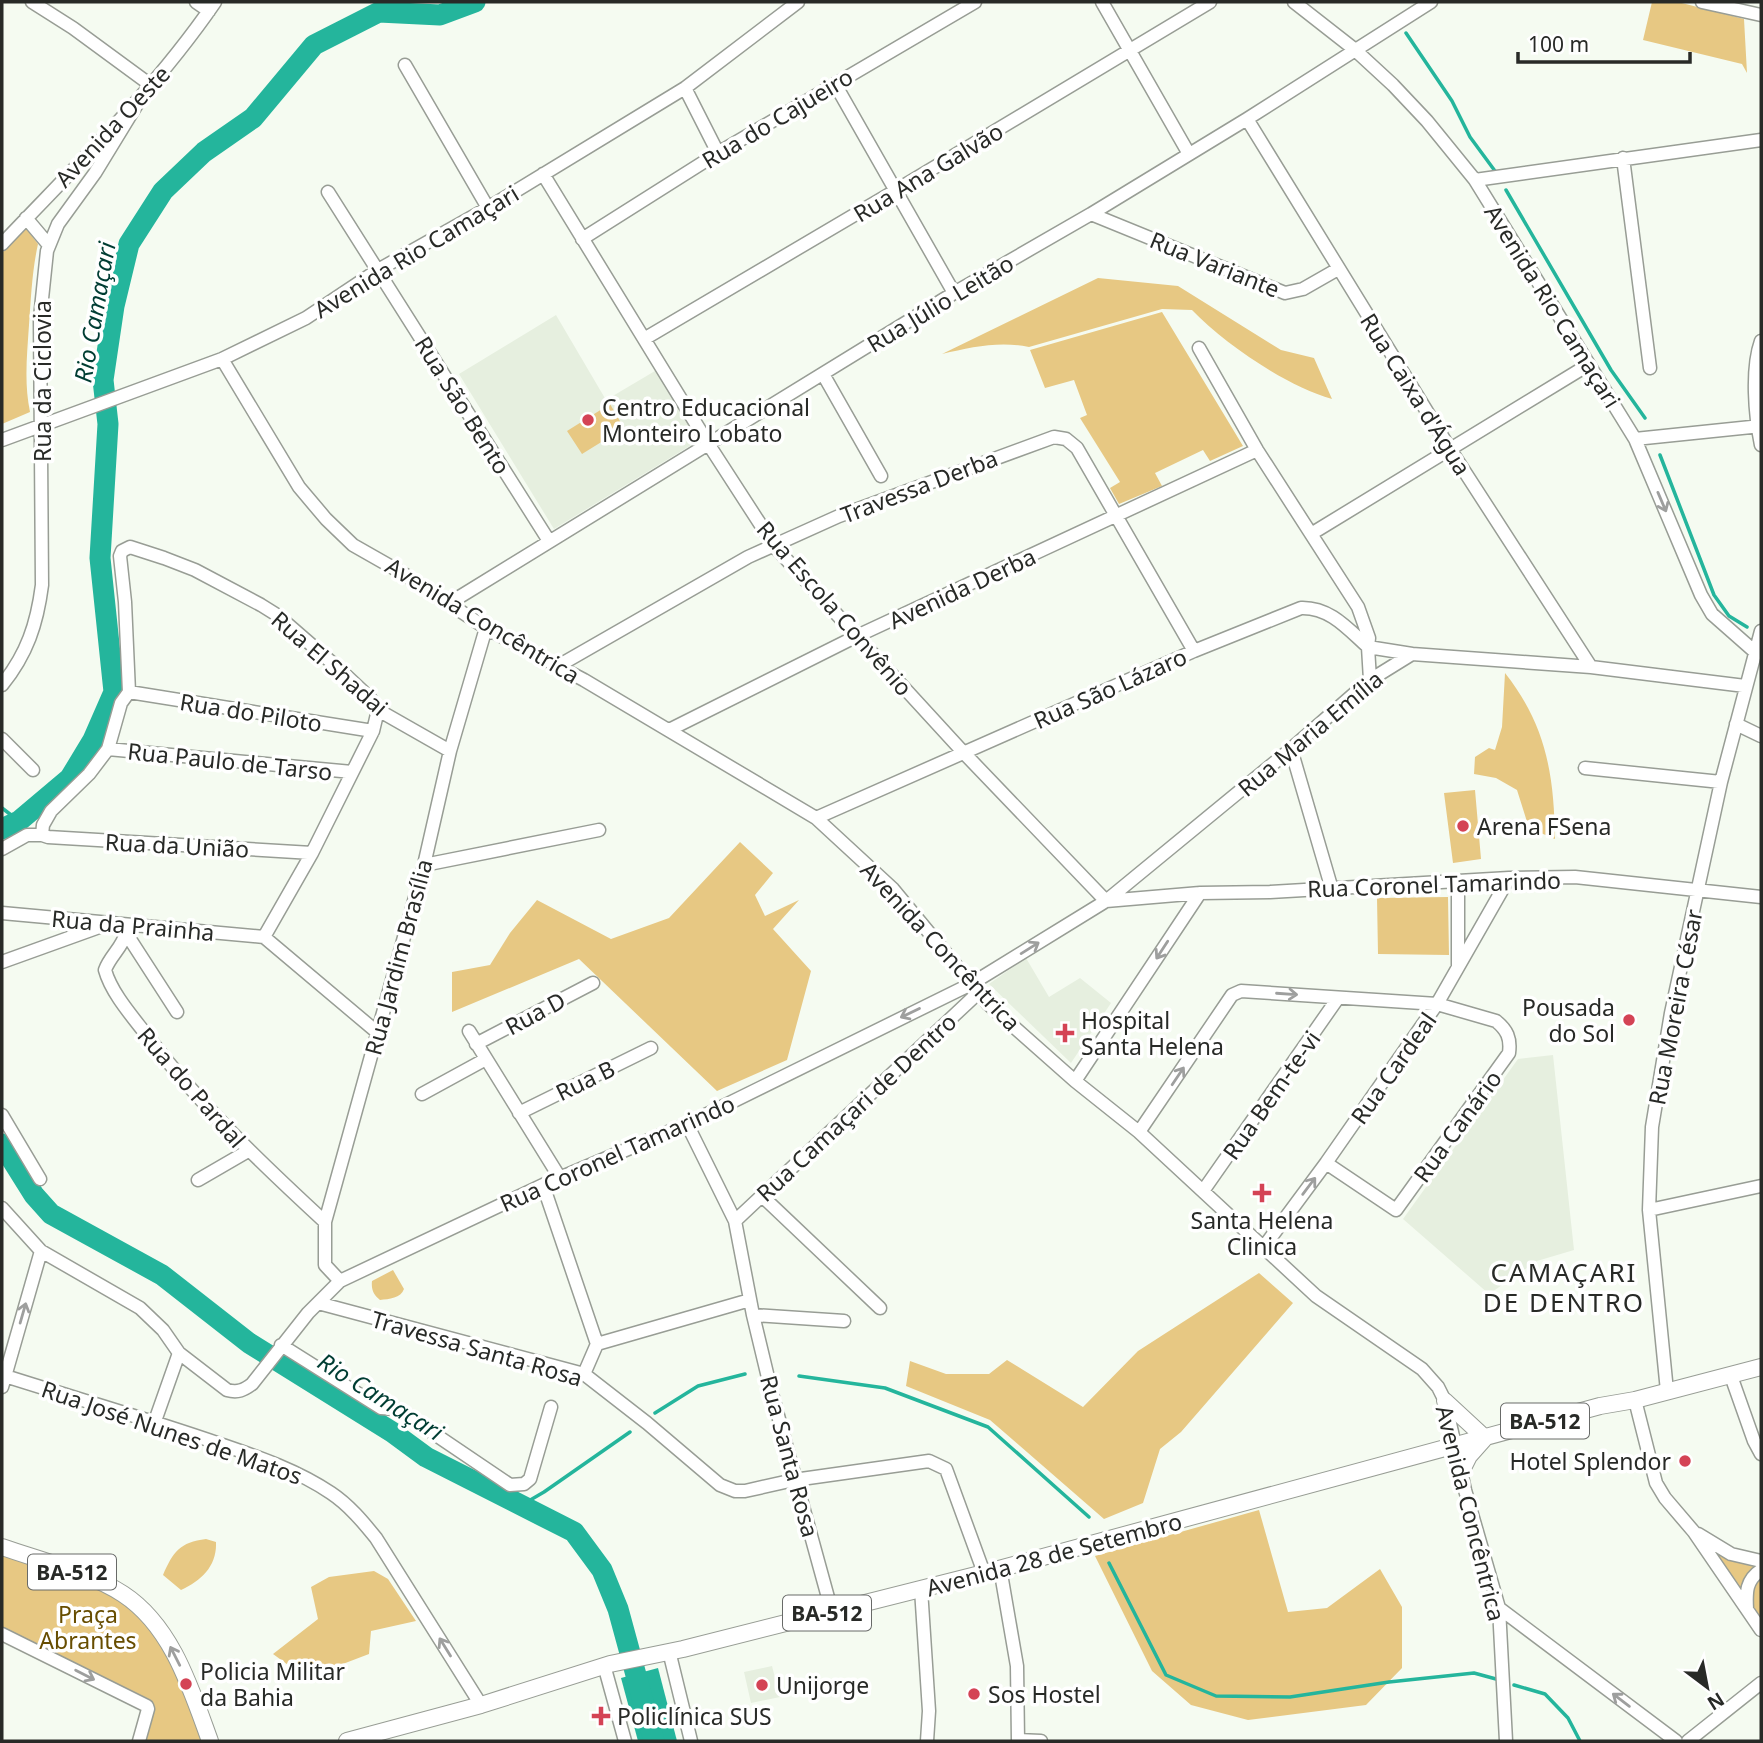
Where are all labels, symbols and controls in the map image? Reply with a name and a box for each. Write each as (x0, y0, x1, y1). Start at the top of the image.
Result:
scale bar (1518, 21, 1690, 65)
text: 100 m (1528, 30, 1589, 58)
street label: Avenida Oeste (47, 58, 177, 194)
street label: Rua do Cajueiro (696, 60, 858, 176)
street label: Rua Ana Galvão (847, 115, 1009, 229)
street label: Avenida Rio Camaçari (308, 177, 524, 325)
street label: Avenida Rio Camaçari (1477, 198, 1629, 414)
street label: Rua Variante (1145, 223, 1285, 305)
water label: Rio Camaçari (65, 238, 123, 385)
street label: Rua Júlio Leitão (861, 247, 1019, 359)
street label: Rua da Ciclovia (26, 300, 58, 462)
street label: Rua Caixa d'Água (1353, 307, 1479, 481)
street label: Rua São Bento (408, 330, 518, 480)
place label: Centro Educacional Monteiro Lobato (602, 391, 810, 449)
marker: Centro Educacional Monteiro Lobato (580, 412, 596, 428)
street label: Travessa Derba (836, 441, 1002, 531)
one-way arrow (1656, 491, 1669, 512)
street label: Rua Escola Convênio (750, 514, 920, 702)
street label: Avenida Derba (883, 540, 1041, 636)
street label: Avenida Concêntrica (380, 549, 586, 691)
street label: Rua El Shadai (265, 603, 395, 723)
street label: Rua São Lázaro (1028, 640, 1192, 736)
street label: Rua Maria Emília (1231, 663, 1389, 803)
street label: Rua do Piloto (178, 685, 324, 739)
street label: Rua Paulo de Tarso (126, 734, 334, 788)
place label: Arena FSena (1477, 810, 1611, 842)
marker: Arena FSena (1455, 818, 1471, 834)
street label: Rua da União (104, 825, 250, 865)
street label: Avenida Concêntrica (854, 854, 1028, 1038)
street label: Rua Jardim Brasília (356, 855, 440, 1059)
street label: Rua Coronel Tamarindo (1307, 864, 1561, 904)
street label: Rua da Prainha (50, 902, 216, 948)
street label: Rua Moreira César (1640, 906, 1710, 1108)
one-way arrow (1155, 940, 1169, 959)
one-way arrow (1019, 941, 1039, 955)
street label: Rua D (499, 984, 571, 1042)
one-way arrow (1276, 988, 1298, 1001)
place label: Pousada do Sol (1522, 991, 1615, 1049)
place label: Hospital Santa Helena (1081, 1004, 1224, 1062)
street label: Rua Camaçari de Dentro (749, 1006, 963, 1208)
street label: Rua Cardeal (1343, 1006, 1443, 1130)
one-way arrow (900, 1007, 921, 1021)
marker: Pousada do Sol (1621, 1012, 1637, 1028)
street label: Rua do Pardal (131, 1020, 253, 1154)
marker: Hospital Santa Helena (1055, 1023, 1075, 1043)
street label: Rua Bem-te-vi (1215, 1024, 1327, 1166)
street label: Rua B (550, 1052, 620, 1108)
street label: Rua Canário (1405, 1063, 1509, 1189)
one-way arrow (1171, 1067, 1185, 1086)
street label: Rua Coronel Tamarindo (495, 1087, 739, 1219)
one-way arrow (1302, 1177, 1316, 1196)
marker: Santa Helena Clinica (1252, 1183, 1272, 1203)
place label: Santa Helena Clinica (1191, 1204, 1333, 1262)
district label: CAMAÇARI DE DENTRO (1483, 1254, 1645, 1320)
one-way arrow (18, 1303, 31, 1325)
street label: Travessa Santa Rosa (368, 1303, 586, 1393)
water label: Rio Camaçari (312, 1344, 451, 1448)
street label: Rua Santa Rosa (753, 1371, 827, 1541)
street label: Rua José Nunes de Matos (37, 1372, 307, 1492)
street label: Avenida Concêntrica (1429, 1402, 1513, 1624)
road number: BA-512 (1501, 1404, 1589, 1438)
place label: Hotel Splendor (1509, 1445, 1671, 1477)
marker: Hotel Splendor (1677, 1453, 1693, 1469)
street label: Avenida 28 de Setembro (923, 1504, 1185, 1604)
road number: BA-512 (28, 1554, 116, 1590)
road number: BA-512 (783, 1596, 871, 1630)
park label: Praça Abrantes (39, 1598, 137, 1656)
one-way arrow (437, 1638, 452, 1657)
one-way arrow (167, 1646, 181, 1667)
north arrow (1672, 1652, 1742, 1722)
place label: Policia Militar da Bahia (200, 1655, 345, 1713)
one-way arrow (74, 1669, 95, 1683)
place label: Unijorge (776, 1669, 869, 1701)
marker: Policia Militar da Bahia (178, 1676, 194, 1692)
marker: Unijorge (754, 1677, 770, 1693)
place label: Sos Hostel (988, 1678, 1101, 1710)
marker: Sos Hostel (966, 1686, 982, 1702)
text: N (1703, 1686, 1729, 1717)
one-way arrow (1612, 1693, 1631, 1708)
place label: Policlínica SUS (617, 1700, 772, 1732)
marker: Policlínica SUS (591, 1706, 611, 1726)

